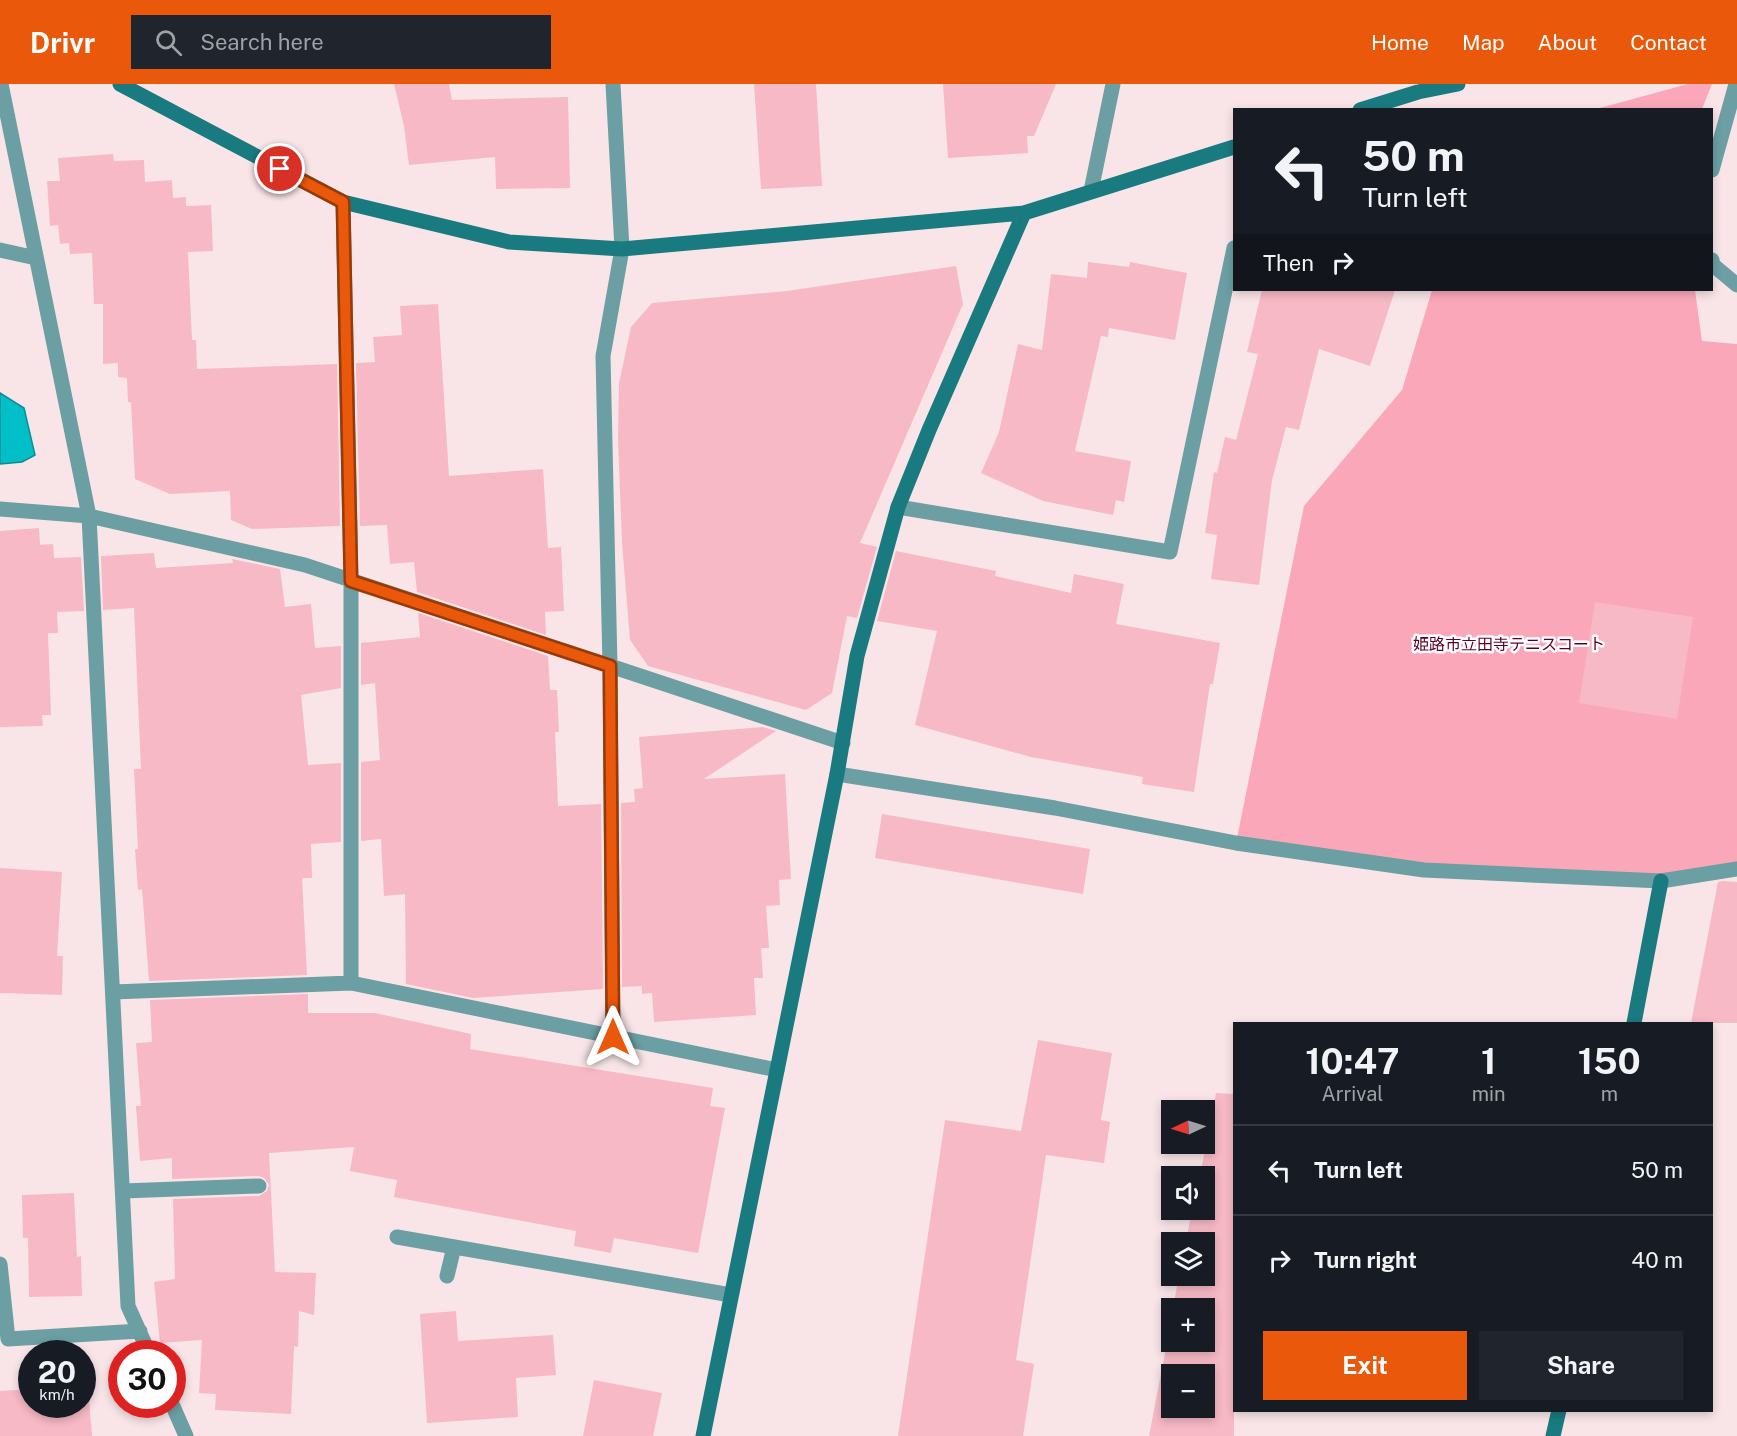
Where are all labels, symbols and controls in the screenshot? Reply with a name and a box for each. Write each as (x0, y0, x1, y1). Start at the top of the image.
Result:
search box (131, 15, 551, 69)
text: Drivr (30, 26, 95, 59)
icon: search (152, 26, 185, 59)
text: Search here (200, 29, 324, 55)
text: Home (1371, 30, 1429, 55)
text: Map (1462, 30, 1505, 55)
text: About (1538, 30, 1597, 55)
text: Contact (1630, 30, 1707, 55)
text: 50 m (1362, 131, 1465, 180)
icon: left (1263, 132, 1341, 210)
pin (254, 143, 305, 194)
icon: arrive (263, 152, 296, 185)
text: Turn left (1362, 181, 1468, 213)
icon: right (1326, 246, 1359, 279)
text: Then (1263, 250, 1314, 276)
park label: 姫路市立田寺テニスコート (1413, 635, 1605, 654)
position arrow (581, 1005, 645, 1069)
text: 10:47 (1305, 1040, 1400, 1082)
text: 1 (1481, 1040, 1496, 1082)
text: 150 (1578, 1040, 1641, 1082)
text: Arrival (1321, 1082, 1383, 1106)
text: min (1472, 1082, 1506, 1106)
text: m (1601, 1082, 1618, 1106)
north arrow (1161, 1100, 1215, 1154)
map controls (1161, 1100, 1215, 1418)
icon: left (1263, 1154, 1296, 1187)
text: Turn left (1314, 1157, 1403, 1183)
text: 50 m (1631, 1157, 1683, 1183)
button: sound (1161, 1166, 1215, 1220)
button: layers (1161, 1232, 1215, 1286)
icon: right (1263, 1244, 1296, 1277)
text: Turn right (1314, 1247, 1417, 1273)
text: 40 m (1631, 1247, 1683, 1273)
button: + (1161, 1298, 1215, 1352)
button: Exit (1263, 1331, 1467, 1400)
button: Share (1479, 1331, 1683, 1400)
speed limit sign: 30 (108, 1340, 186, 1418)
text: 20 (38, 1354, 76, 1390)
button: − (1161, 1364, 1215, 1418)
text: km/h (39, 1386, 75, 1403)

